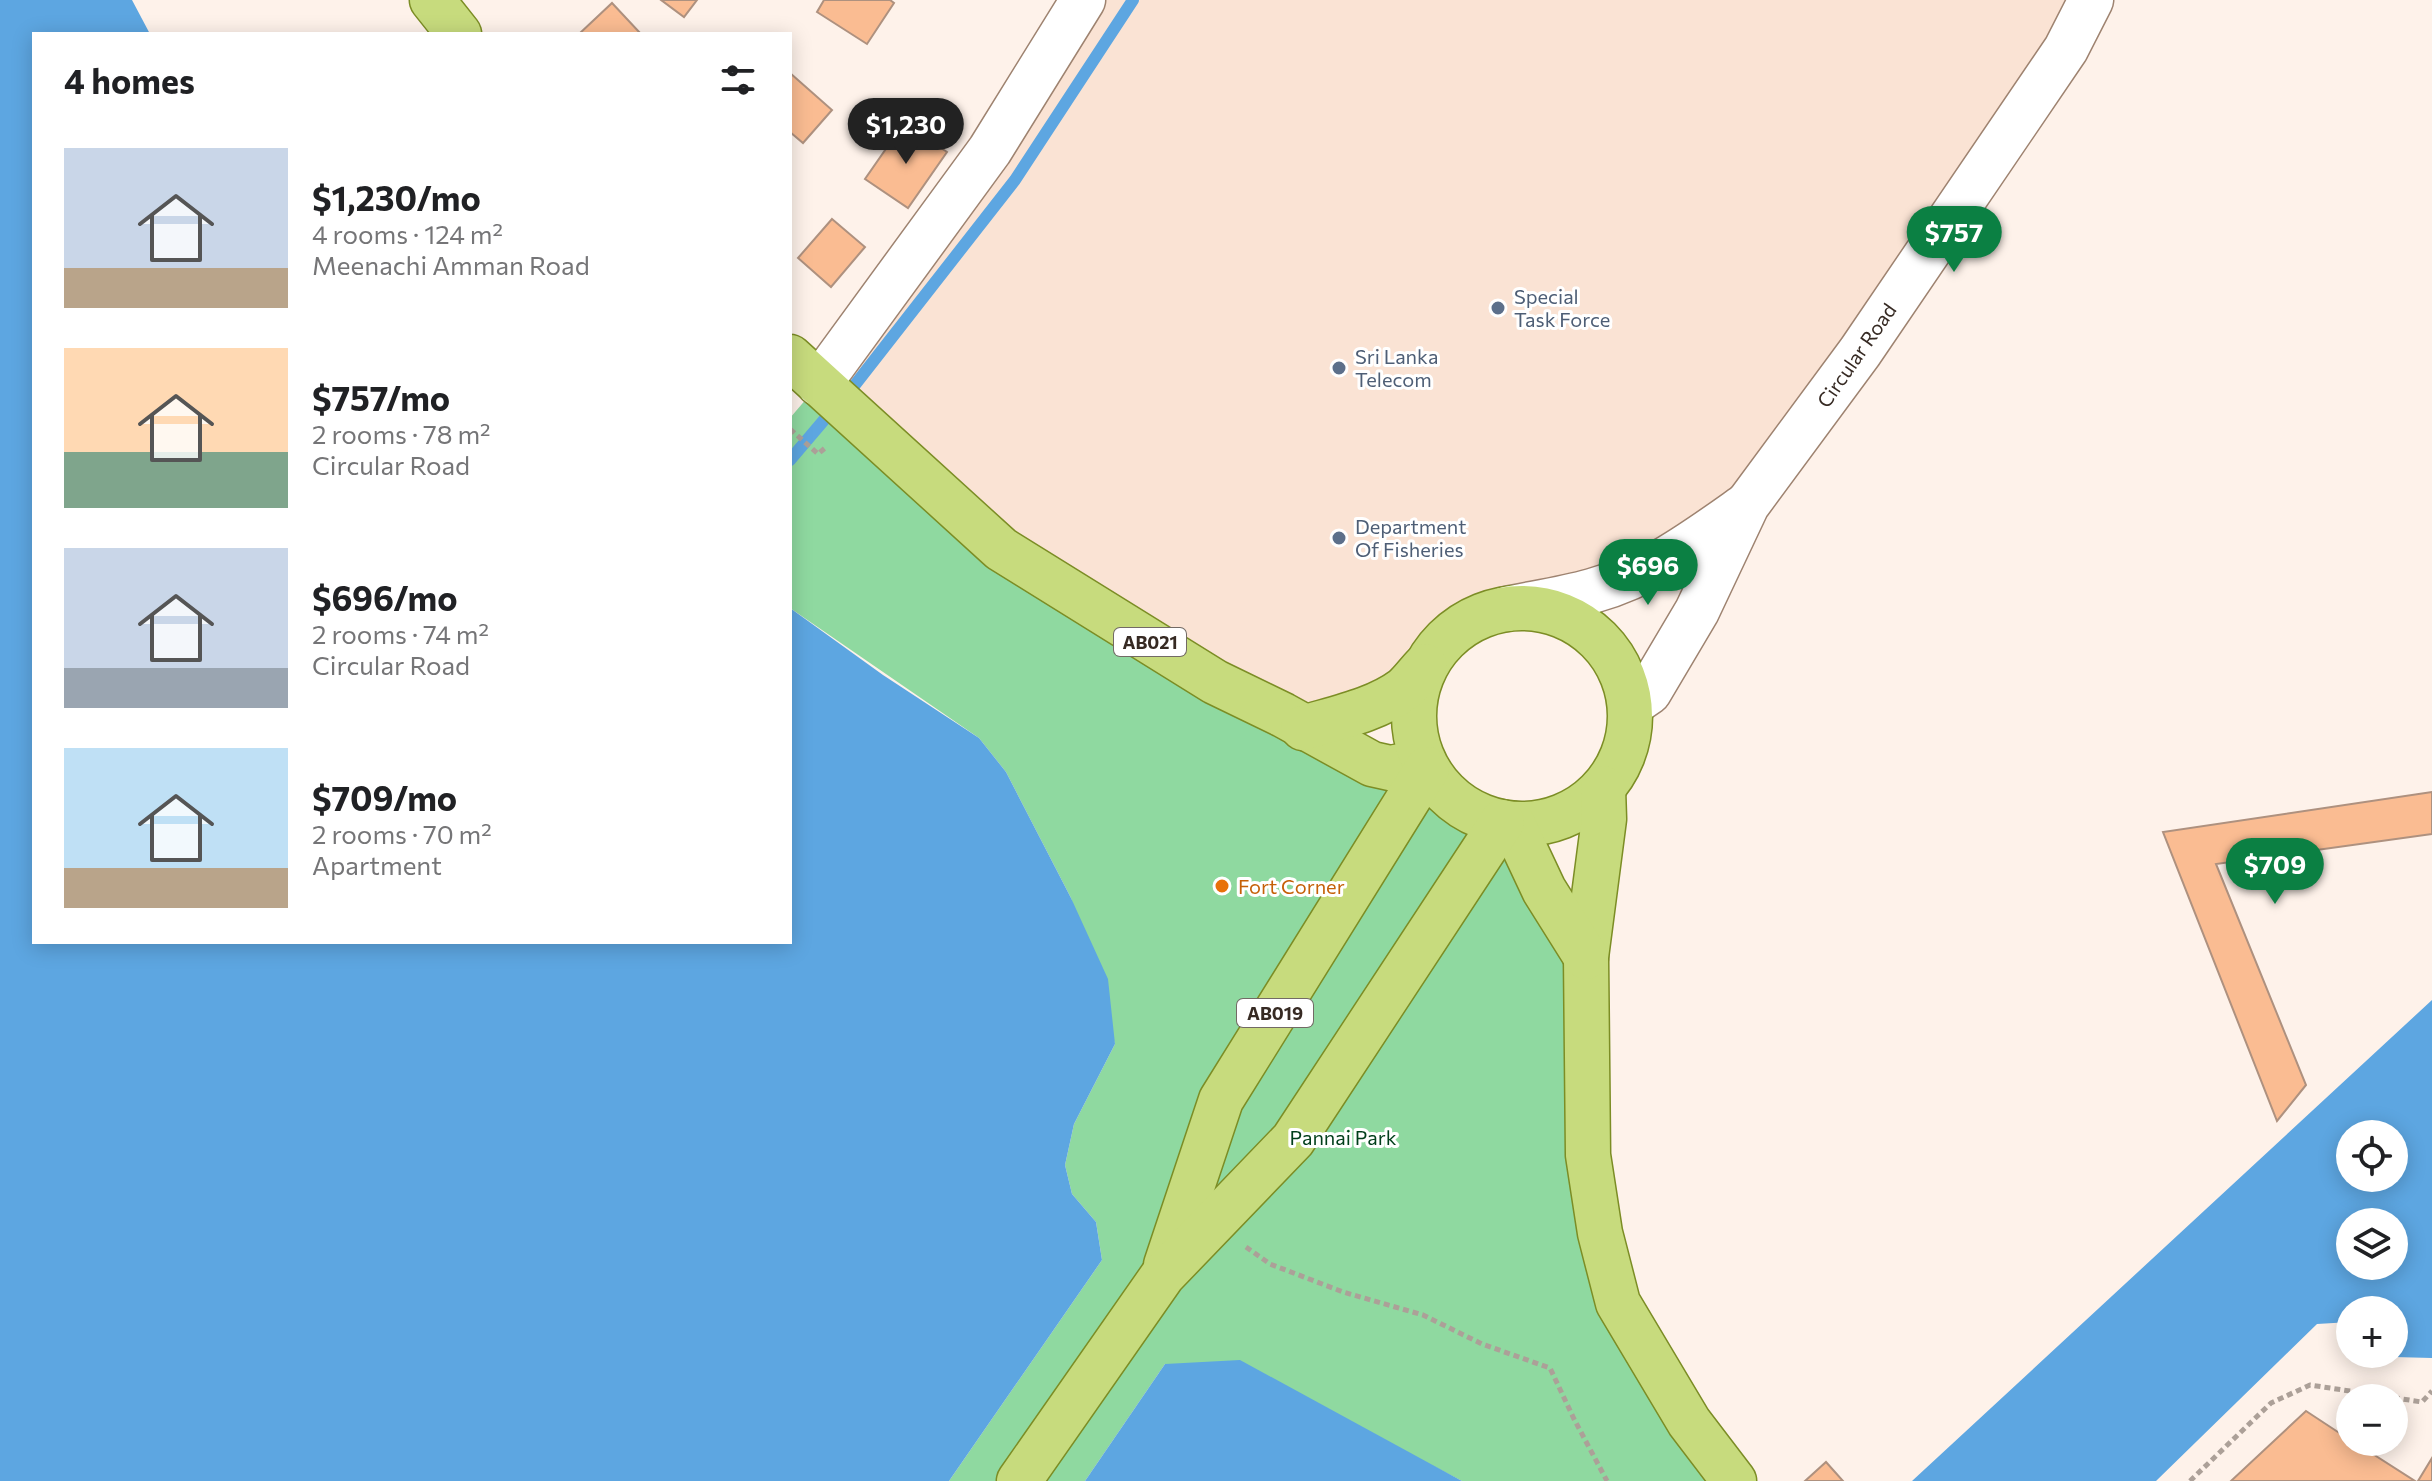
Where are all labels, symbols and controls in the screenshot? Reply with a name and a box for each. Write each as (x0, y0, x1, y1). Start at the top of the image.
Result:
icon: filters (716, 58, 760, 102)
text: 4 homes (64, 59, 195, 101)
pin: $1,230 (841, 98, 971, 166)
text: $1,230 (866, 108, 946, 139)
text: $1,230/mo (312, 176, 481, 218)
icon: home (128, 180, 224, 276)
pin: $757 (1907, 206, 2001, 274)
text: $757 (1925, 216, 1983, 247)
text: 4 rooms · 124 m² (312, 218, 503, 249)
text: Meenachi Amman Road (312, 249, 590, 280)
place label: Special Task Force (1514, 284, 1610, 331)
street label: Circular Road (1811, 298, 1901, 412)
marker: Special Task Force (1489, 299, 1507, 317)
place label: Sri Lanka Telecom (1355, 344, 1438, 391)
marker: Sri Lanka Telecom (1330, 359, 1348, 377)
text: $757/mo (312, 376, 450, 418)
icon: home (128, 380, 224, 476)
text: 2 rooms · 78 m² (312, 418, 491, 449)
text: Circular Road (312, 449, 470, 480)
place label: Department Of Fisheries (1355, 514, 1466, 561)
marker: Department Of Fisheries (1330, 529, 1348, 547)
pin: $696 (1601, 539, 1695, 607)
text: $696 (1617, 549, 1679, 580)
text: $696/mo (312, 576, 458, 618)
icon: home (128, 580, 224, 676)
text: 2 rooms · 74 m² (312, 618, 489, 649)
road number: AB021 (1114, 628, 1186, 656)
text: Circular Road (312, 649, 470, 680)
text: $709/mo (312, 776, 457, 818)
icon: home (128, 780, 224, 876)
text: 2 rooms · 70 m² (312, 818, 492, 849)
pin: $709 (2228, 838, 2322, 906)
text: $709 (2244, 848, 2306, 879)
text: Apartment (312, 849, 442, 880)
place label: Fort Corner (1238, 874, 1345, 898)
marker: Fort Corner (1213, 877, 1231, 895)
road number: AB019 (1237, 999, 1313, 1027)
map controls (2336, 1120, 2408, 1456)
button: locate (2336, 1120, 2408, 1192)
park label: Pannai Park (1289, 1125, 1397, 1149)
button: layers (2336, 1208, 2408, 1280)
button: + (2336, 1296, 2408, 1368)
button: − (2336, 1384, 2408, 1456)

